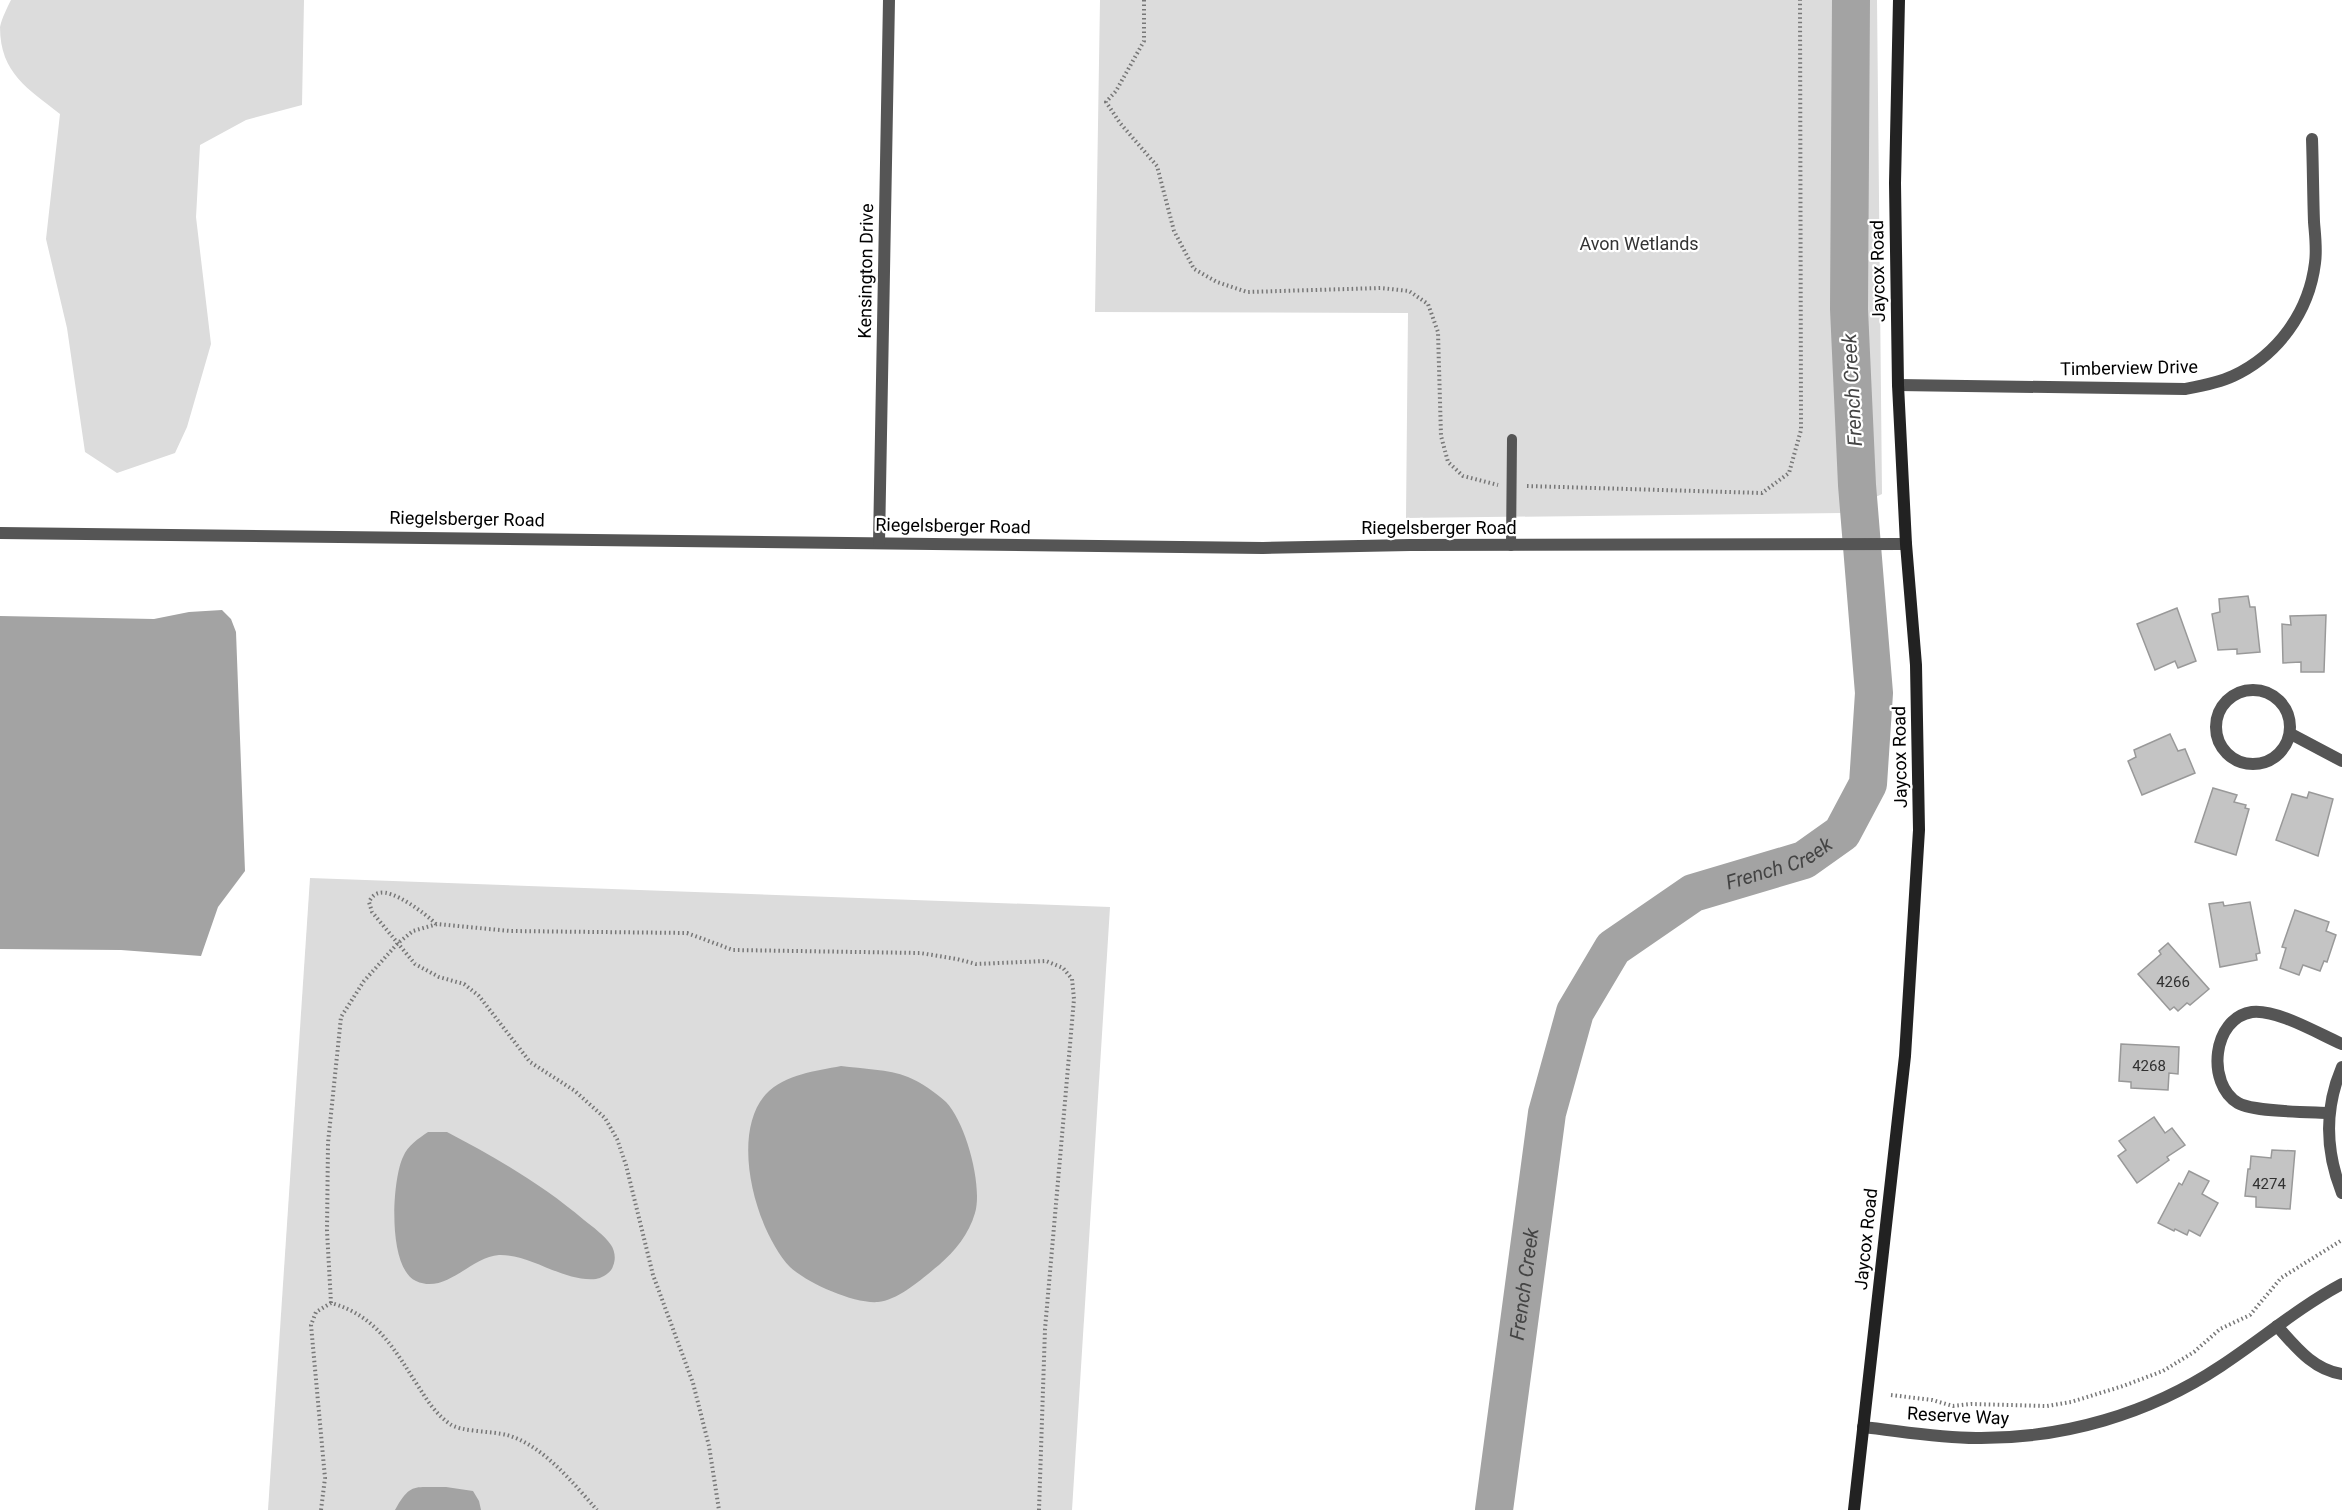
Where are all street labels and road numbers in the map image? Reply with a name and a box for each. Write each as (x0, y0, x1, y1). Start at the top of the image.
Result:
street label: Kensington Drive (854, 203, 877, 339)
street label: Jaycox Road (1866, 220, 1889, 322)
street label: Timberview Drive (2060, 356, 2198, 379)
street label: Riegelsberger Road (389, 507, 545, 530)
street label: Riegelsberger Road (875, 514, 1031, 537)
street label: Riegelsberger Road (1361, 517, 1517, 538)
street label: Jaycox Road (1888, 706, 1911, 808)
street label: Jaycox Road (1850, 1187, 1881, 1291)
street label: Reserve Way (1906, 1402, 2010, 1429)

